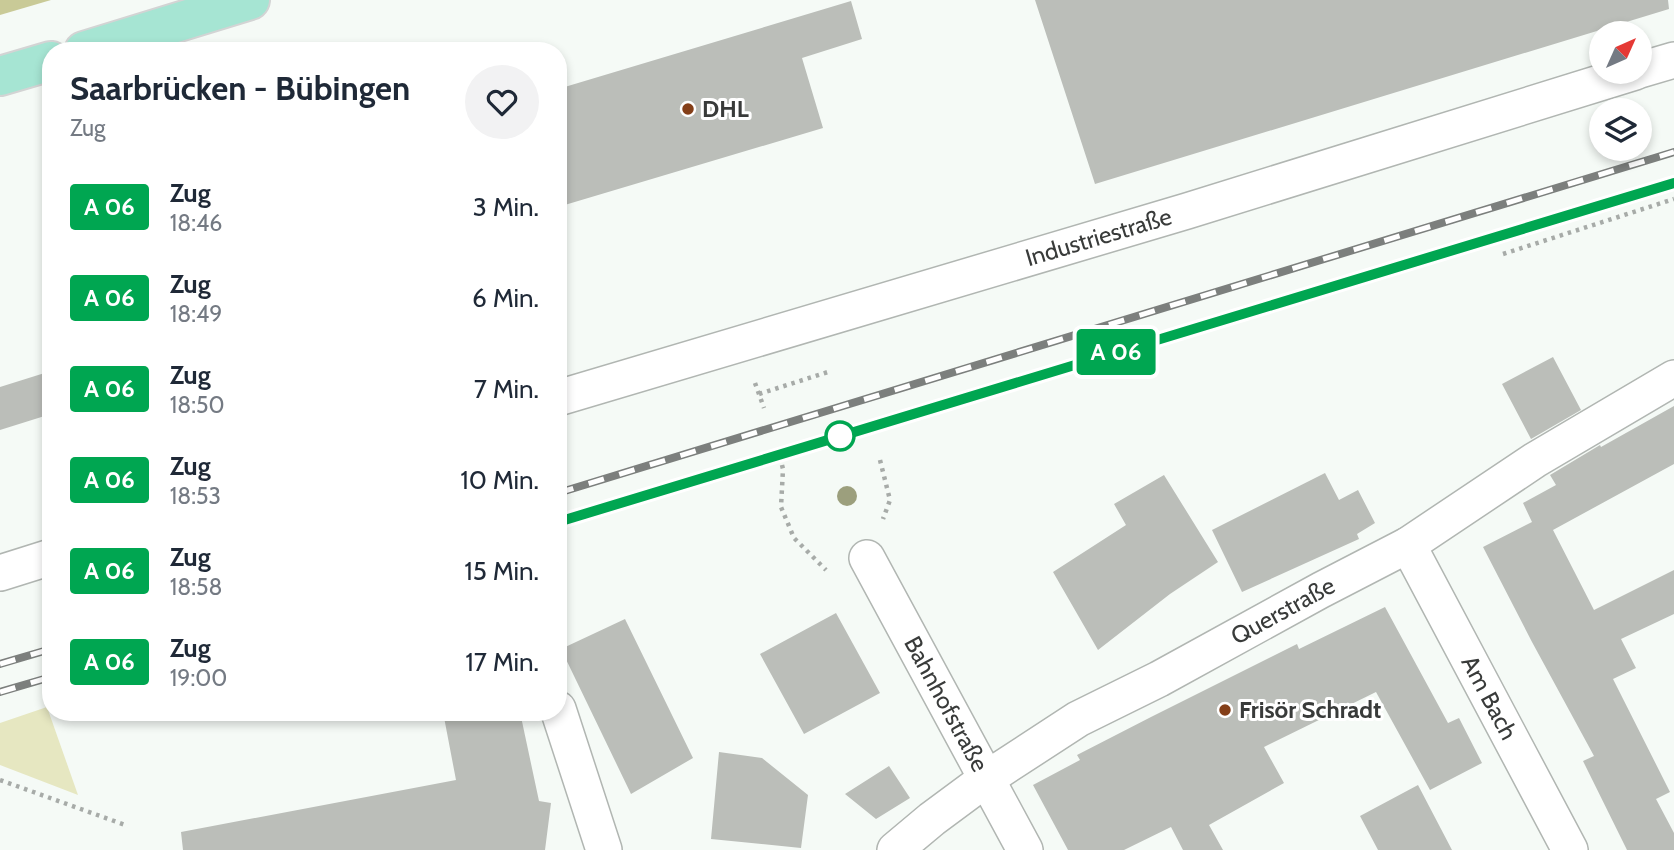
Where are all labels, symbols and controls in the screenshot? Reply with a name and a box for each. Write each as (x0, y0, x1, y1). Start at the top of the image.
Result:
north arrow (1589, 21, 1652, 84)
map controls (1589, 21, 1652, 161)
button: heart (465, 65, 539, 139)
text: Saarbrücken - Bübingen (70, 68, 410, 108)
place label: DHL (702, 94, 749, 123)
button: layers (1589, 98, 1652, 161)
marker: DHL (680, 101, 696, 117)
text: Zug (70, 114, 105, 142)
text: Zug (170, 177, 211, 209)
text: 3 Min. (473, 191, 539, 223)
text: A 06 (84, 192, 135, 221)
street label: Industriestraße (1022, 201, 1175, 272)
text: 18:46 (170, 209, 222, 237)
text: Zug (170, 268, 211, 300)
text: 6 Min. (472, 282, 539, 314)
text: A 06 (84, 283, 135, 312)
text: 18:49 (170, 300, 222, 328)
line badge: A 06 (1067, 329, 1165, 375)
text: A 06 (1091, 337, 1141, 366)
text: Zug (170, 359, 211, 391)
text: 7 Min. (474, 373, 539, 405)
text: A 06 (84, 374, 135, 403)
text: 18:50 (170, 391, 225, 419)
unlabelled marker (825, 421, 855, 451)
text: Zug (170, 450, 211, 482)
text: 10 Min. (460, 464, 539, 496)
text: A 06 (84, 465, 135, 494)
text: 18:53 (170, 482, 221, 510)
text: Zug (170, 541, 211, 573)
text: 15 Min. (464, 555, 539, 587)
text: A 06 (84, 556, 135, 585)
street label: Querstraße (1226, 570, 1339, 651)
text: 18:58 (170, 573, 222, 601)
street label: Bahnhofstraße (898, 631, 995, 776)
text: Zug (170, 632, 211, 664)
text: 17 Min. (465, 646, 539, 678)
text: A 06 (84, 647, 135, 676)
street label: Am Bach (1455, 651, 1524, 745)
text: 19:00 (170, 664, 227, 692)
place label: Frisör Schradt (1239, 695, 1381, 724)
marker: Frisör Schradt (1217, 702, 1233, 718)

